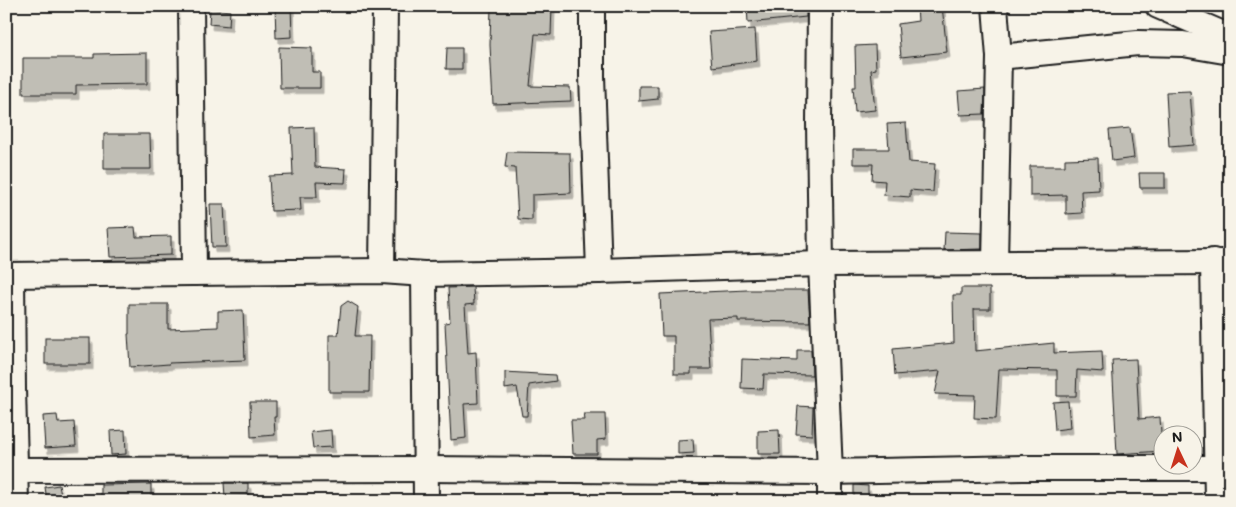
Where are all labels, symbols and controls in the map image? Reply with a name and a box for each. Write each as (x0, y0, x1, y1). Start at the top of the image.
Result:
north arrow (1154, 424, 1204, 474)
text: N (1171, 427, 1183, 446)

